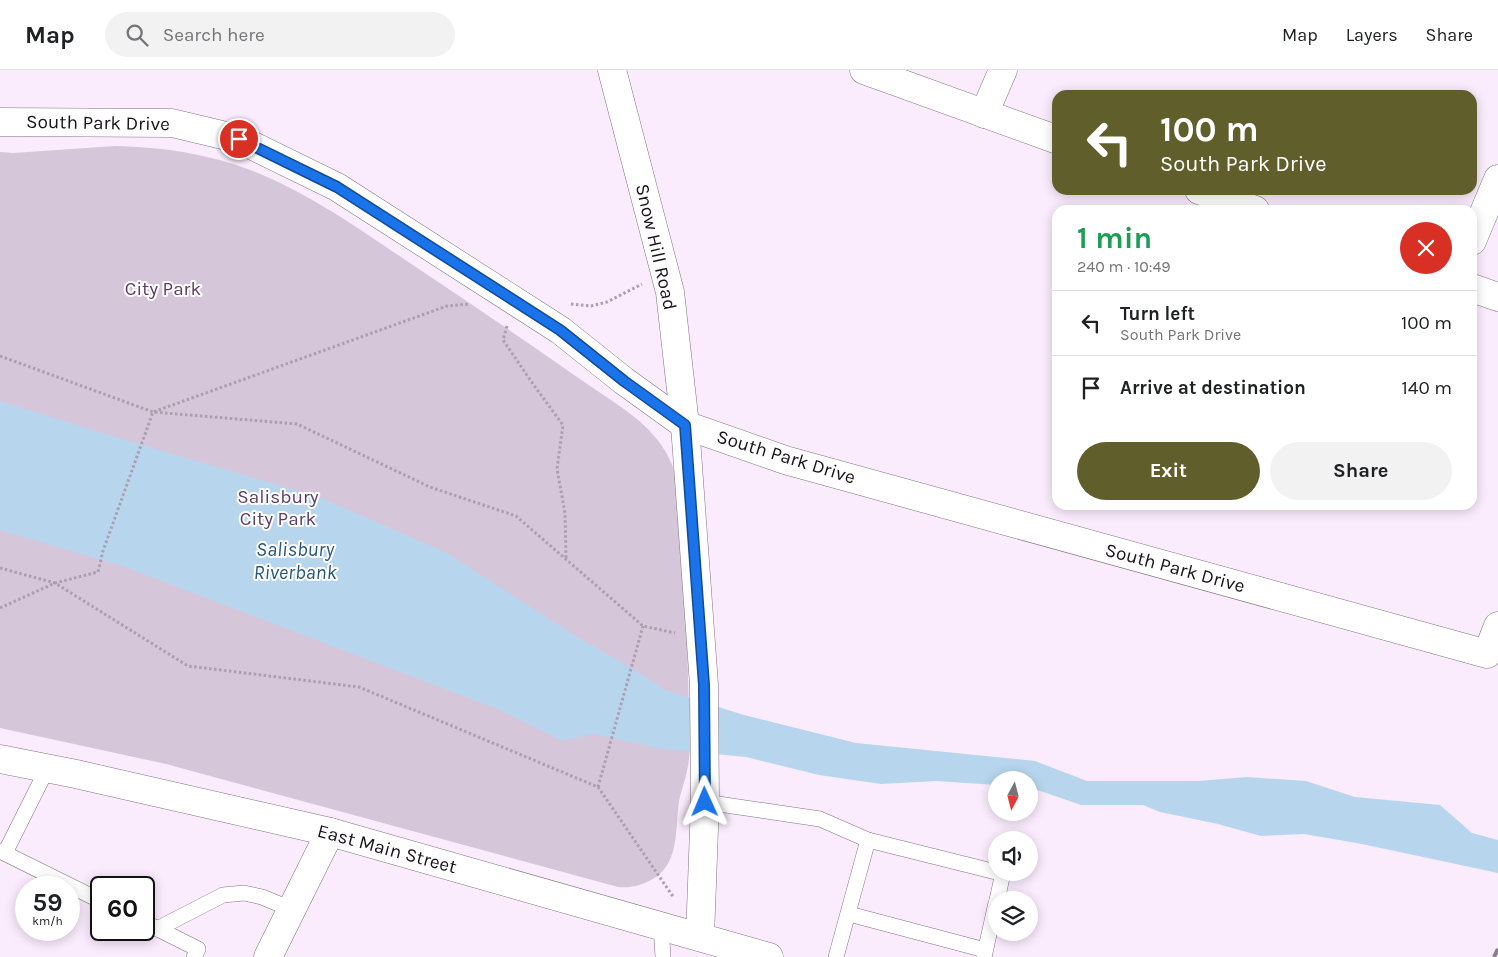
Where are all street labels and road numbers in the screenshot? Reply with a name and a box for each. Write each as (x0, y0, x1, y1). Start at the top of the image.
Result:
street label: South Park Drive (26, 111, 170, 135)
street label: Snow Hill Road (631, 182, 681, 312)
street label: South Park Drive (714, 425, 858, 489)
street label: South Park Drive (1103, 539, 1247, 597)
street label: East Main Street (315, 820, 459, 878)

